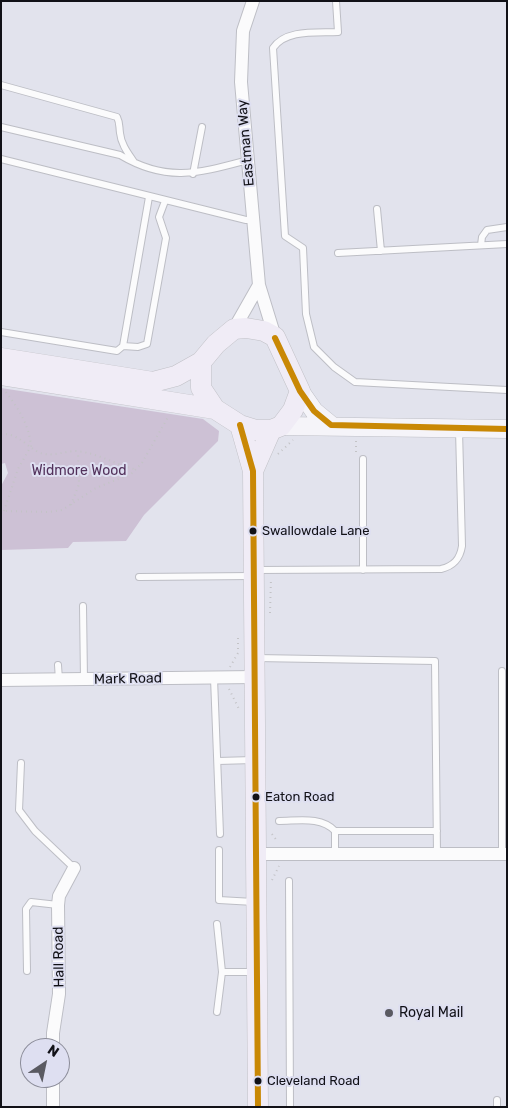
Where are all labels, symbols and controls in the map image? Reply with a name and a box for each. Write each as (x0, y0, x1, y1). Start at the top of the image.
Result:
street label: Eastman Way (234, 99, 258, 187)
park label: Widmore Wood (31, 463, 127, 479)
place label: Swallowdale Lane (262, 523, 370, 539)
marker: Swallowdale Lane (248, 526, 258, 536)
street label: Mark Road (94, 670, 162, 688)
place label: Eaton Road (265, 789, 334, 805)
marker: Eaton Road (251, 792, 261, 802)
street label: Hall Road (50, 926, 68, 988)
place label: Royal Mail (399, 1005, 463, 1021)
marker: Royal Mail (383, 1007, 395, 1019)
north arrow (20, 1038, 70, 1088)
text: N (44, 1041, 62, 1061)
place label: Cleveland Road (267, 1073, 360, 1089)
marker: Cleveland Road (253, 1076, 263, 1086)

